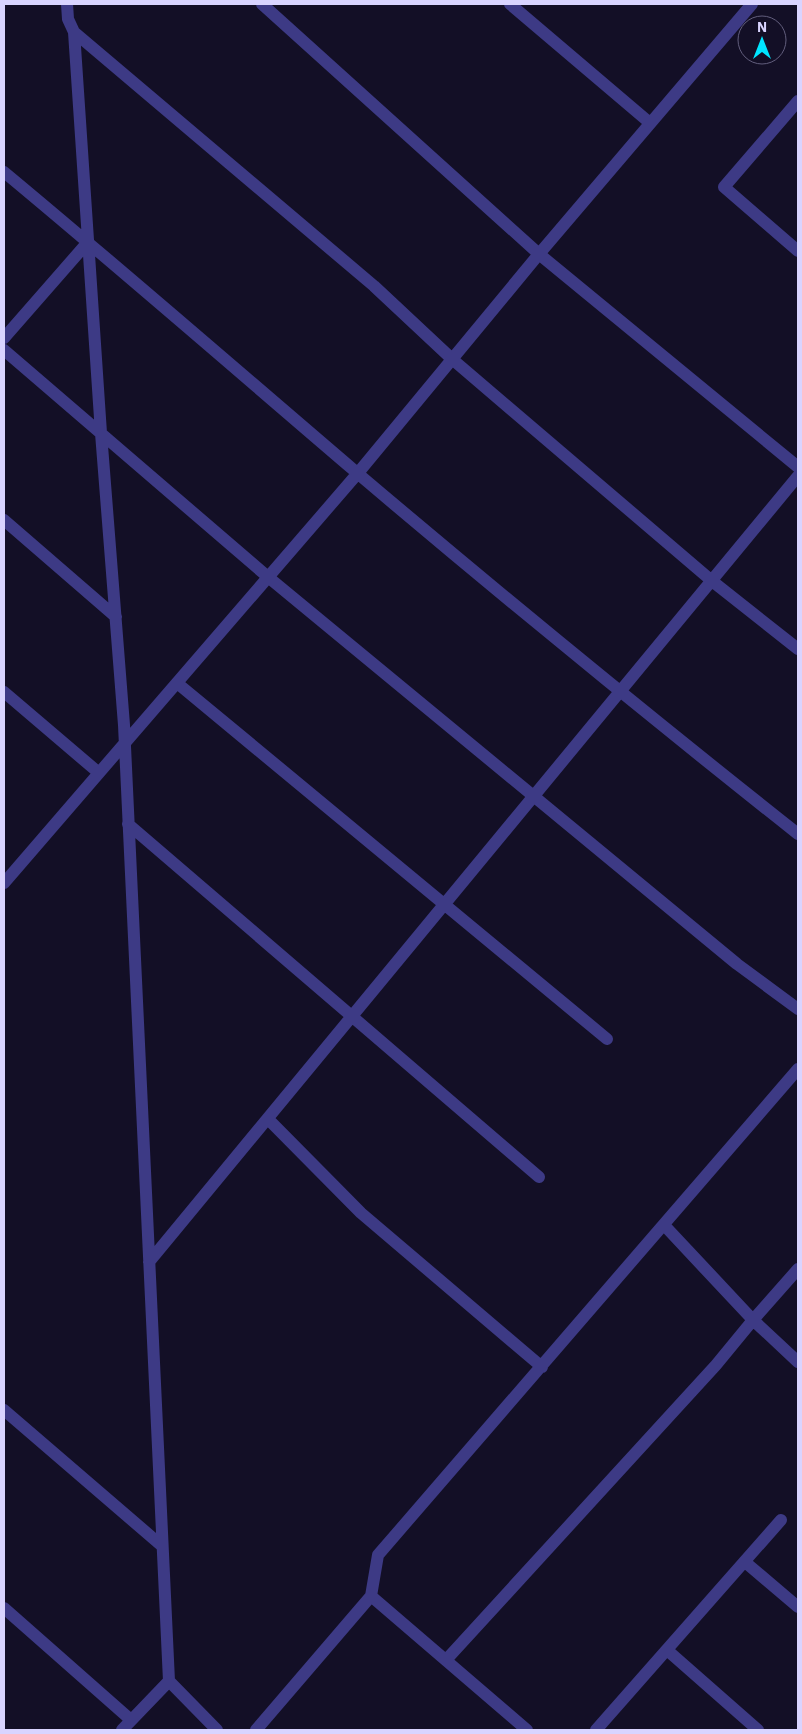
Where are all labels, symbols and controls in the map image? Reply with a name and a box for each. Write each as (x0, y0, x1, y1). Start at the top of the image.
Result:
north arrow (737, 15, 787, 65)
text: N (757, 18, 767, 36)

